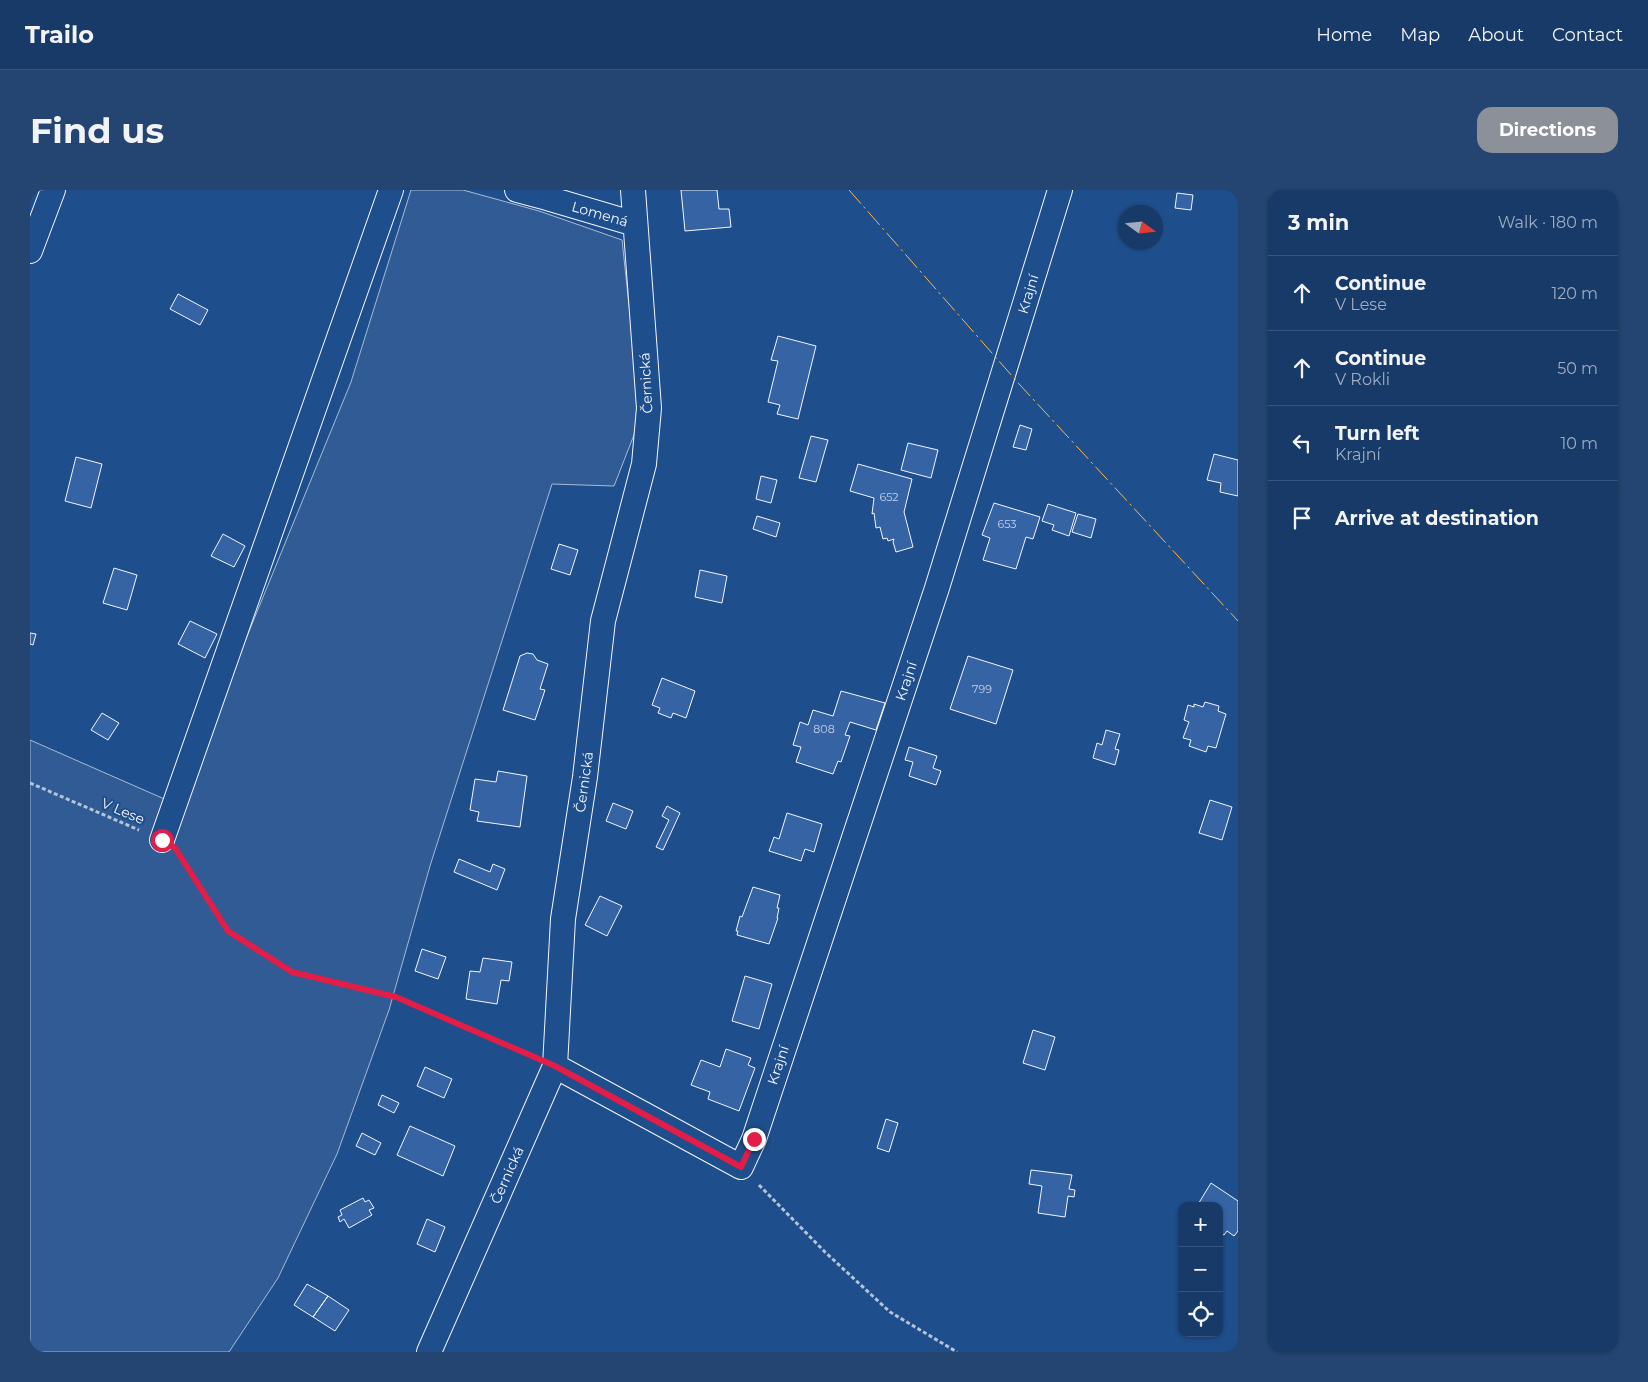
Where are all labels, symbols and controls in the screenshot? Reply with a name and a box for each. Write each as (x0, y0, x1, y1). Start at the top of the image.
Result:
text: Trailo (25, 20, 94, 49)
text: Home (1316, 24, 1372, 46)
text: Map (1400, 24, 1440, 46)
text: About (1468, 24, 1524, 46)
text: Contact (1552, 24, 1623, 46)
button: Directions (1477, 107, 1618, 153)
text: Find us (30, 109, 164, 152)
street label: Lomená (570, 197, 630, 231)
north arrow (1118, 205, 1163, 250)
text: 3 min (1288, 210, 1349, 235)
text: Walk · 180 m (1498, 213, 1598, 232)
street label: Krajní (1014, 271, 1043, 316)
text: Continue (1335, 272, 1426, 295)
icon: ahead (1288, 279, 1316, 307)
text: 120 m (1551, 284, 1598, 303)
text: V Lese (1335, 295, 1387, 314)
text: Continue (1335, 347, 1426, 370)
street label: Černická (635, 352, 657, 414)
icon: ahead (1288, 354, 1316, 382)
text: 50 m (1557, 359, 1598, 378)
text: V Rokli (1335, 370, 1390, 389)
text: Turn left (1335, 422, 1420, 445)
icon: left (1288, 429, 1316, 457)
text: 10 m (1560, 434, 1598, 453)
text: Krajní (1335, 445, 1381, 464)
house number: 652 (879, 490, 899, 504)
icon: arrive (1288, 504, 1316, 532)
text: Arrive at destination (1335, 507, 1539, 530)
house number: 653 (997, 517, 1017, 531)
street label: Krajní (891, 658, 921, 703)
house number: 799 (972, 682, 992, 696)
house number: 808 (813, 722, 835, 736)
street label: Černická (571, 750, 597, 814)
street label: V Lese (99, 794, 147, 828)
route start (151, 829, 174, 852)
street label: Krajní (763, 1042, 793, 1087)
route end (743, 1128, 766, 1151)
street label: Černická (486, 1143, 528, 1207)
map controls (1178, 1202, 1223, 1337)
button: + (1178, 1202, 1223, 1247)
button: − (1178, 1247, 1223, 1292)
button: locate (1178, 1292, 1223, 1337)

